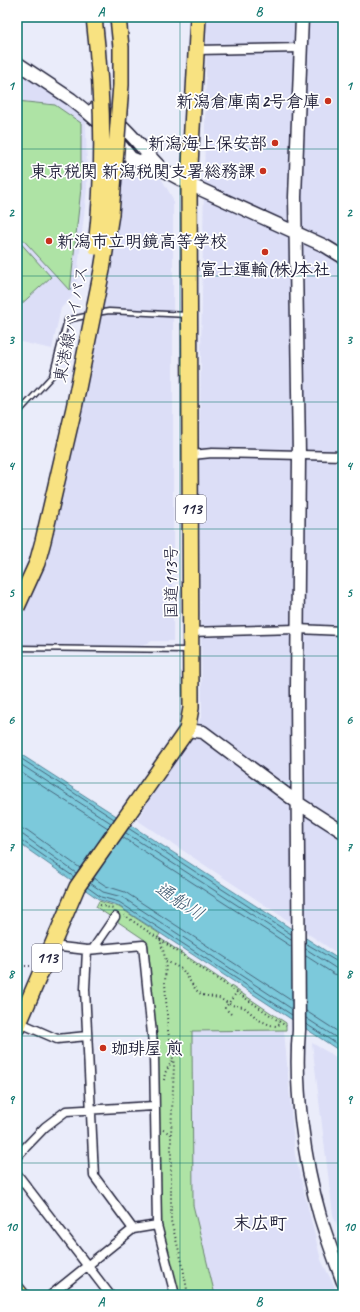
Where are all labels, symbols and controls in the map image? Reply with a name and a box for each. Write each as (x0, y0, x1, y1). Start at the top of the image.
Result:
text: A (98, 4, 106, 20)
text: B (256, 4, 264, 20)
text: 1 (8, 78, 16, 94)
text: 1 (346, 78, 354, 94)
place label: 新潟倉庫南2号倉庫 (176, 91, 320, 112)
marker: 新潟倉庫南2号倉庫 (323, 96, 333, 106)
place label: 新潟海上保安部 (148, 133, 267, 154)
marker: 新潟海上保安部 (270, 138, 280, 148)
place label: 東京税関 新潟税関支署総務課 (30, 161, 255, 182)
marker: 東京税関 新潟税関支署総務課 (258, 166, 268, 176)
text: 2 (8, 205, 15, 221)
text: 2 (346, 205, 353, 221)
place label: 新潟市立明鏡高等学校 (57, 231, 227, 252)
marker: 新潟市立明鏡高等学校 (44, 236, 54, 246)
marker: 富士運輸(株)本社 (260, 247, 270, 257)
place label: 富士運輸(株)本社 (200, 259, 330, 280)
street label: 東港線バイパス (49, 264, 93, 384)
text: 3 (8, 332, 15, 348)
text: 3 (346, 332, 353, 348)
text: 4 (8, 458, 16, 474)
text: 4 (346, 458, 354, 474)
road number: 113 (176, 495, 206, 523)
street label: 国道113号 (161, 545, 182, 619)
text: 5 (8, 585, 15, 601)
text: 5 (346, 585, 353, 601)
text: 6 (8, 712, 15, 728)
text: 6 (346, 712, 353, 728)
text: 7 (8, 839, 15, 855)
text: 7 (346, 839, 353, 855)
water label: 通船川 (151, 877, 209, 925)
road number: 113 (32, 944, 62, 972)
text: 8 (8, 966, 16, 982)
text: 8 (346, 966, 354, 982)
place label: 珈琲屋 煎 (111, 1038, 183, 1059)
marker: 珈琲屋 煎 (98, 1043, 108, 1053)
text: 9 (8, 1092, 15, 1108)
text: 9 (346, 1092, 353, 1108)
district label: 末広町 (233, 1212, 287, 1234)
text: 10 (5, 1219, 18, 1235)
text: 10 (343, 1219, 356, 1235)
text: A (98, 1294, 106, 1310)
text: B (256, 1294, 264, 1310)

